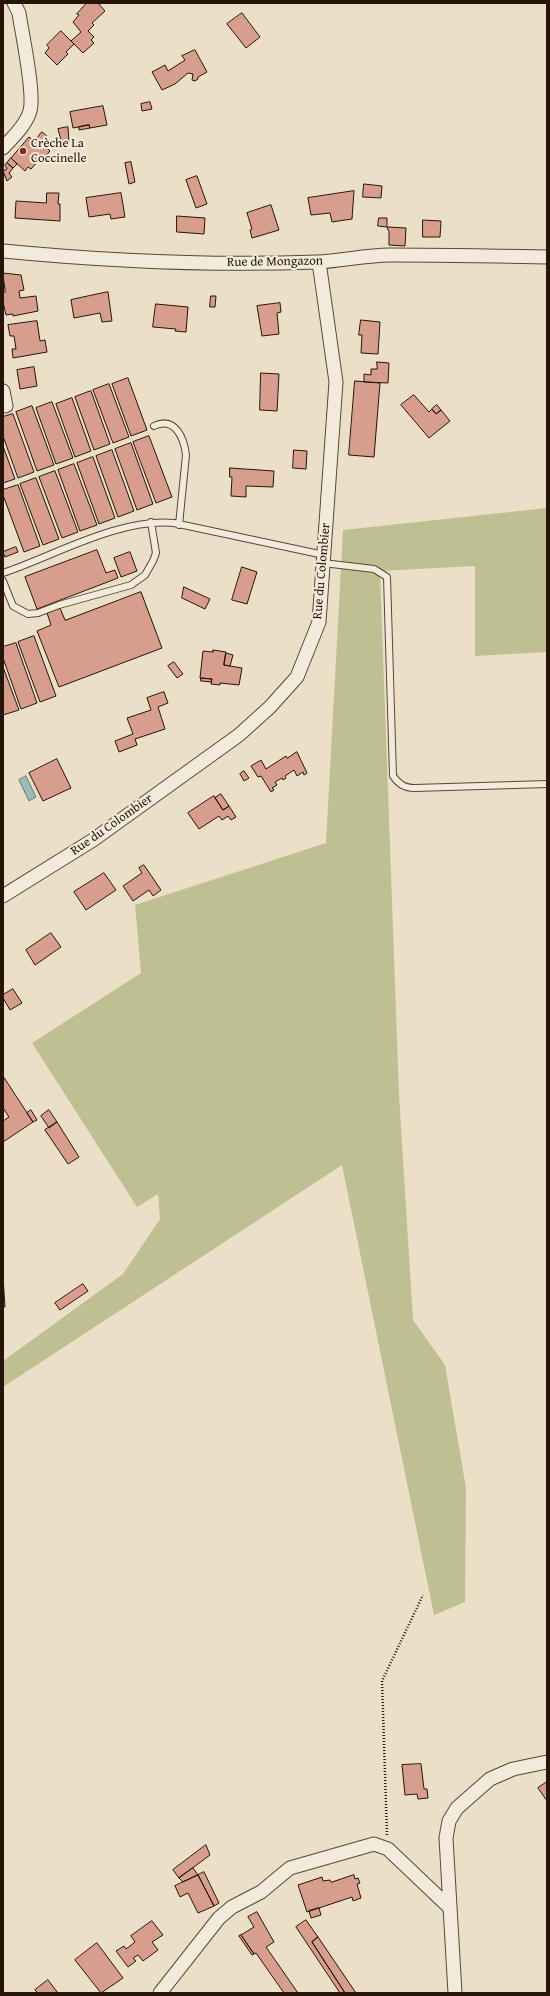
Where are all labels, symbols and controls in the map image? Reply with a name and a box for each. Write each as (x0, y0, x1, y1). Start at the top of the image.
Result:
place label: Crèche La Coccinelle (31, 136, 87, 167)
marker: Crèche La Coccinelle (18, 146, 28, 156)
street label: Rue de Mongazon (227, 253, 323, 271)
street label: Rue du Colombier (310, 522, 334, 620)
street label: Rue du Colombier (68, 791, 156, 859)

